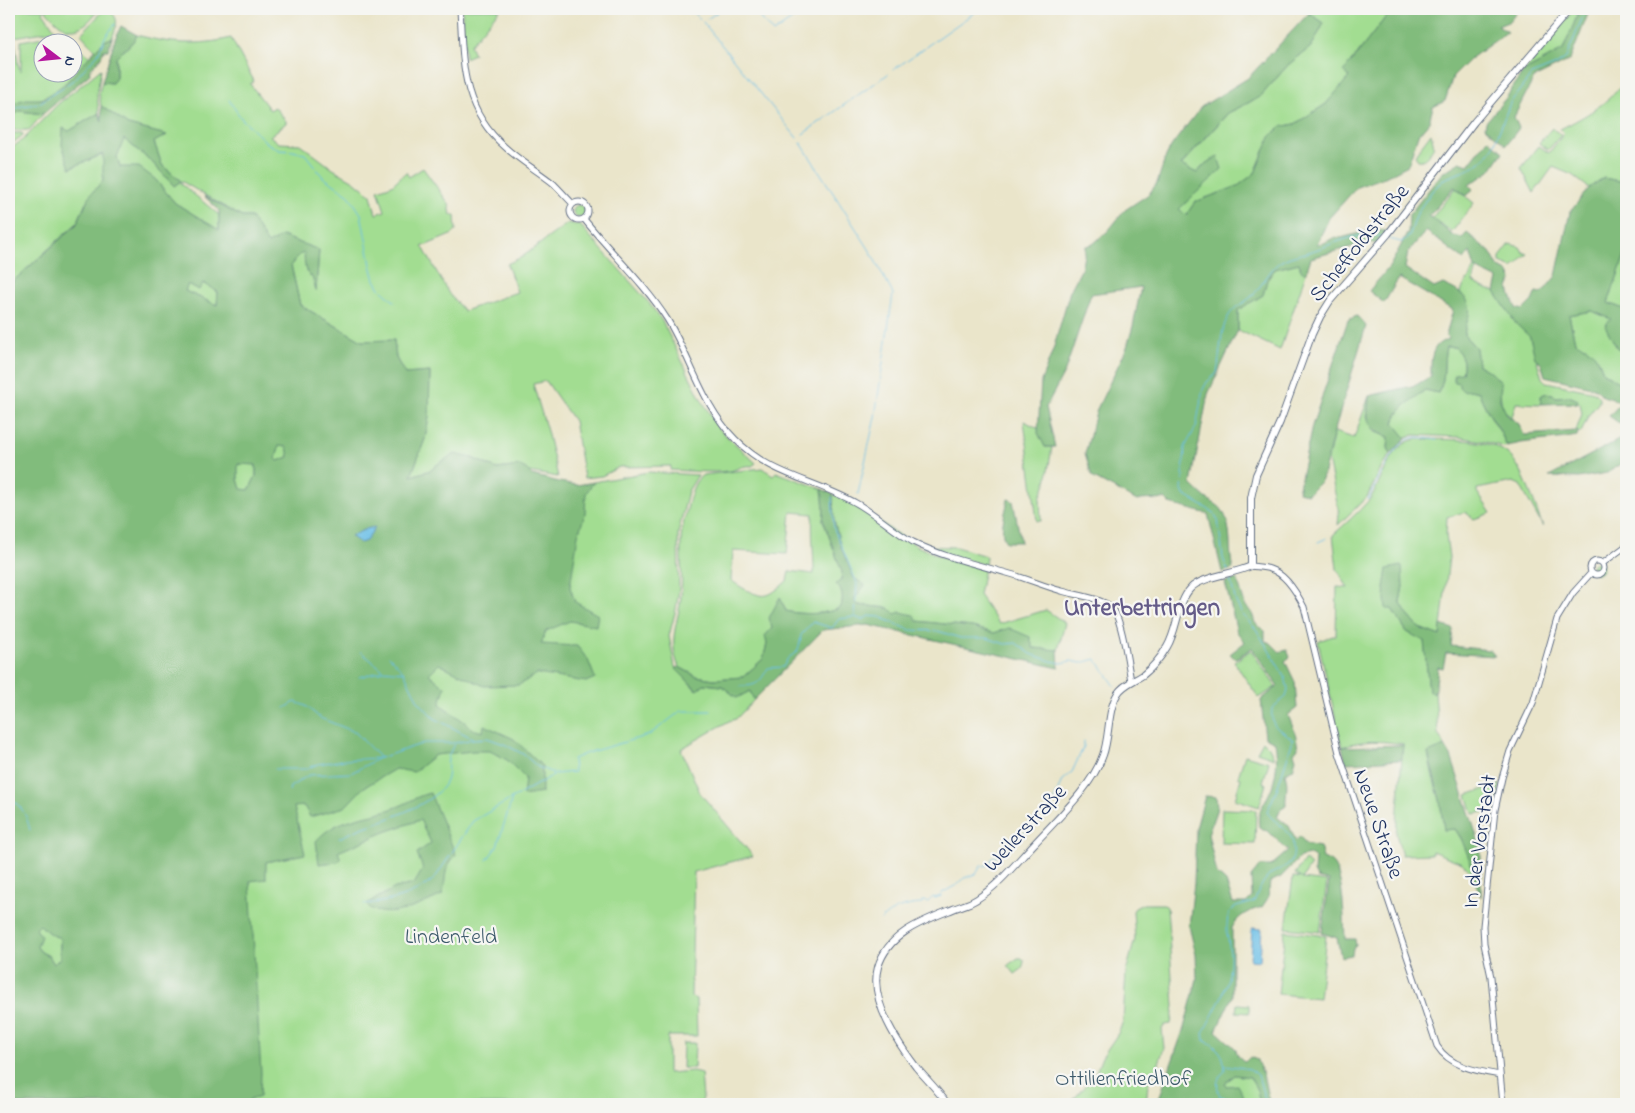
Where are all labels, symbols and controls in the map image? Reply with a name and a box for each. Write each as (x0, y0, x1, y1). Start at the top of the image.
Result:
north arrow (32, 32, 82, 82)
text: N (58, 54, 80, 69)
street label: Scheffoldstraße (1303, 178, 1418, 310)
district label: Unterbettringen (1064, 591, 1220, 629)
street label: Neue Straße (1343, 765, 1411, 883)
street label: In der Vorstadt (1456, 772, 1506, 910)
street label: Weilerstraße (977, 778, 1075, 880)
park label: Lindenfeld (405, 922, 497, 954)
park label: Ottilienfriedhof (1055, 1064, 1192, 1096)

